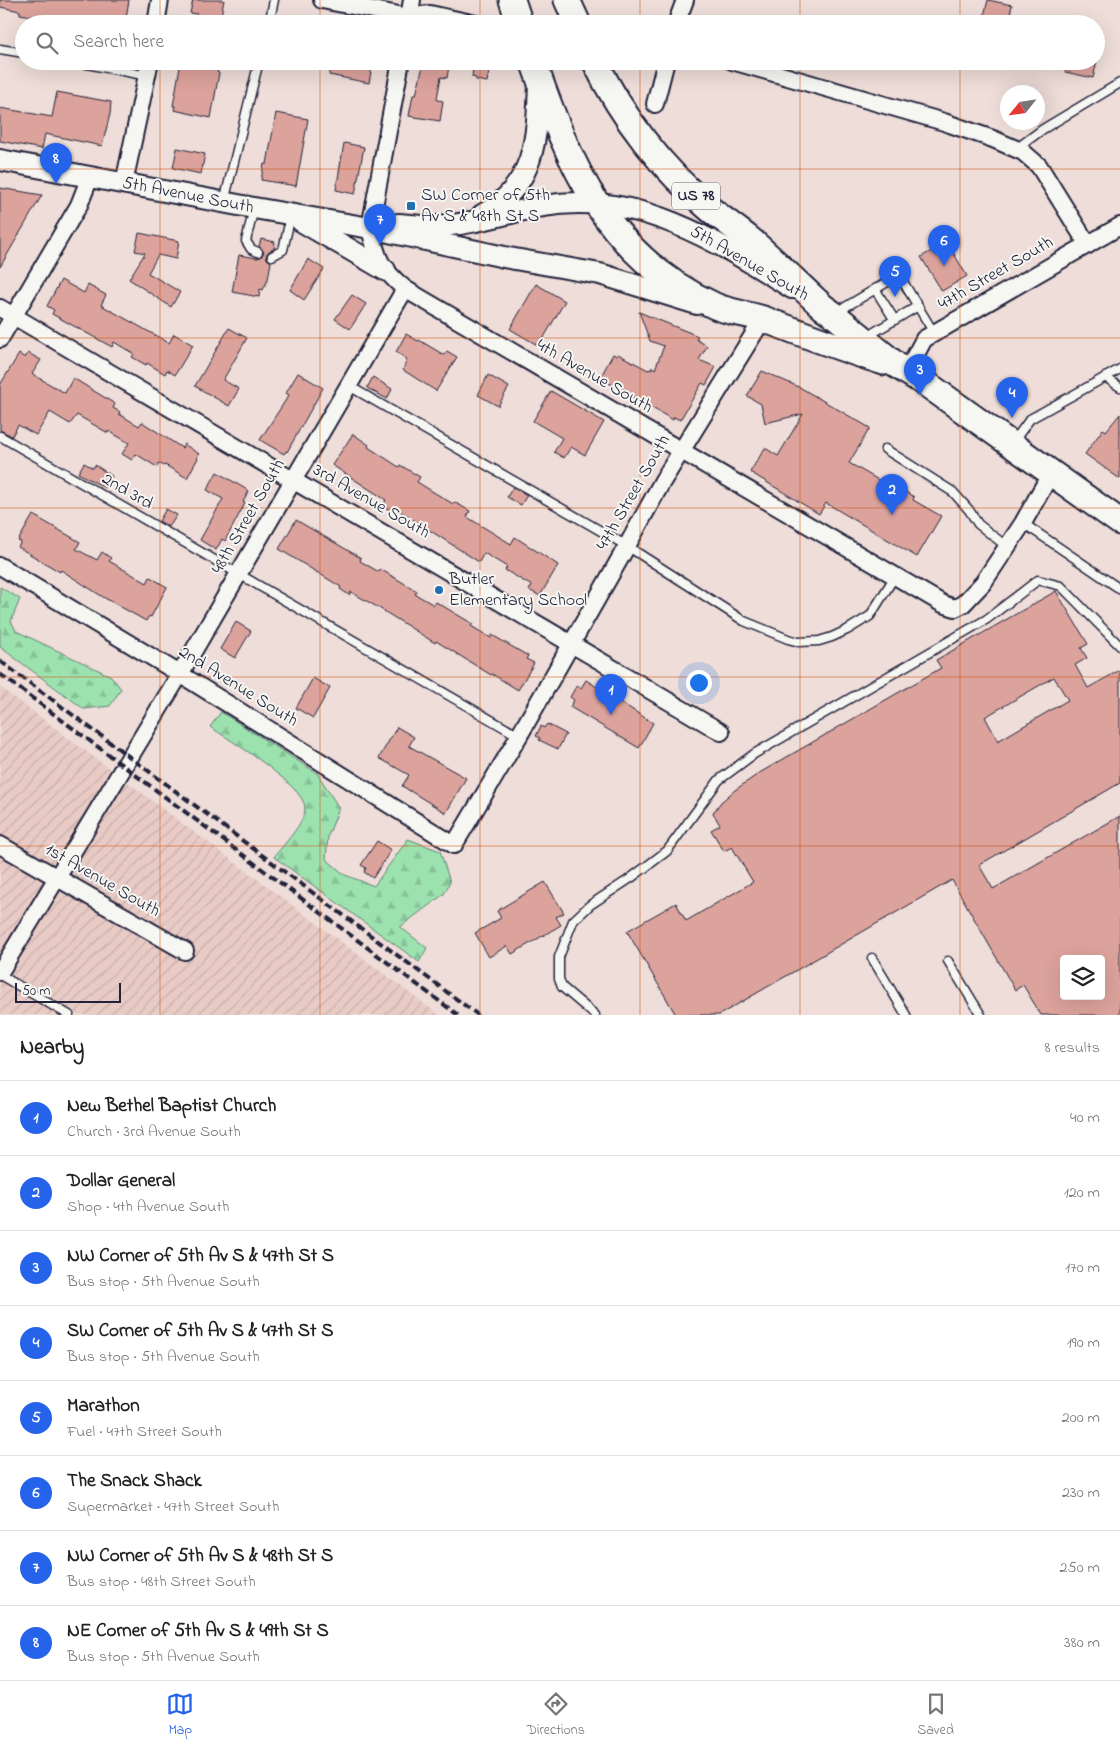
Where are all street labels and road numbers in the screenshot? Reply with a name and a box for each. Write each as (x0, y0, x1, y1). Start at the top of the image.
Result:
street label: 5th Avenue South (120, 171, 256, 221)
road number: US 78 (672, 182, 720, 210)
street label: 5th Avenue South (685, 219, 813, 309)
street label: 47th Street South (933, 230, 1059, 318)
street label: 4th Avenue South (531, 333, 657, 421)
street label: 47th Street South (590, 430, 678, 556)
street label: 48th Street South (206, 455, 292, 579)
street label: 3rd Avenue South (307, 458, 435, 546)
street label: 2nd 3rd (96, 467, 158, 517)
street label: 2nd Avenue South (173, 640, 303, 734)
street label: 1st Avenue South (39, 837, 165, 925)

